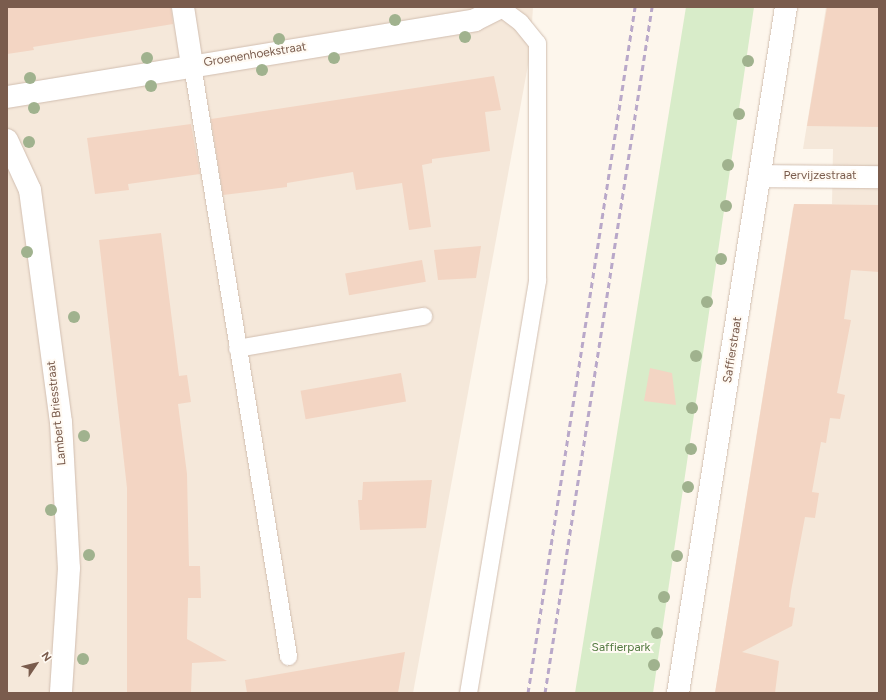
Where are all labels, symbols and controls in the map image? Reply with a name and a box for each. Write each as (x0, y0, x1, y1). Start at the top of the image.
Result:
street label: Groenenhoekstraat (203, 40, 307, 70)
street label: Pervijzestraat (783, 169, 857, 183)
street label: Saffierstraat (721, 316, 745, 384)
street label: Lambert Briesstraat (44, 360, 70, 466)
park label: Saffierpark (592, 641, 650, 655)
north arrow (16, 644, 56, 684)
text: N (38, 650, 54, 664)

